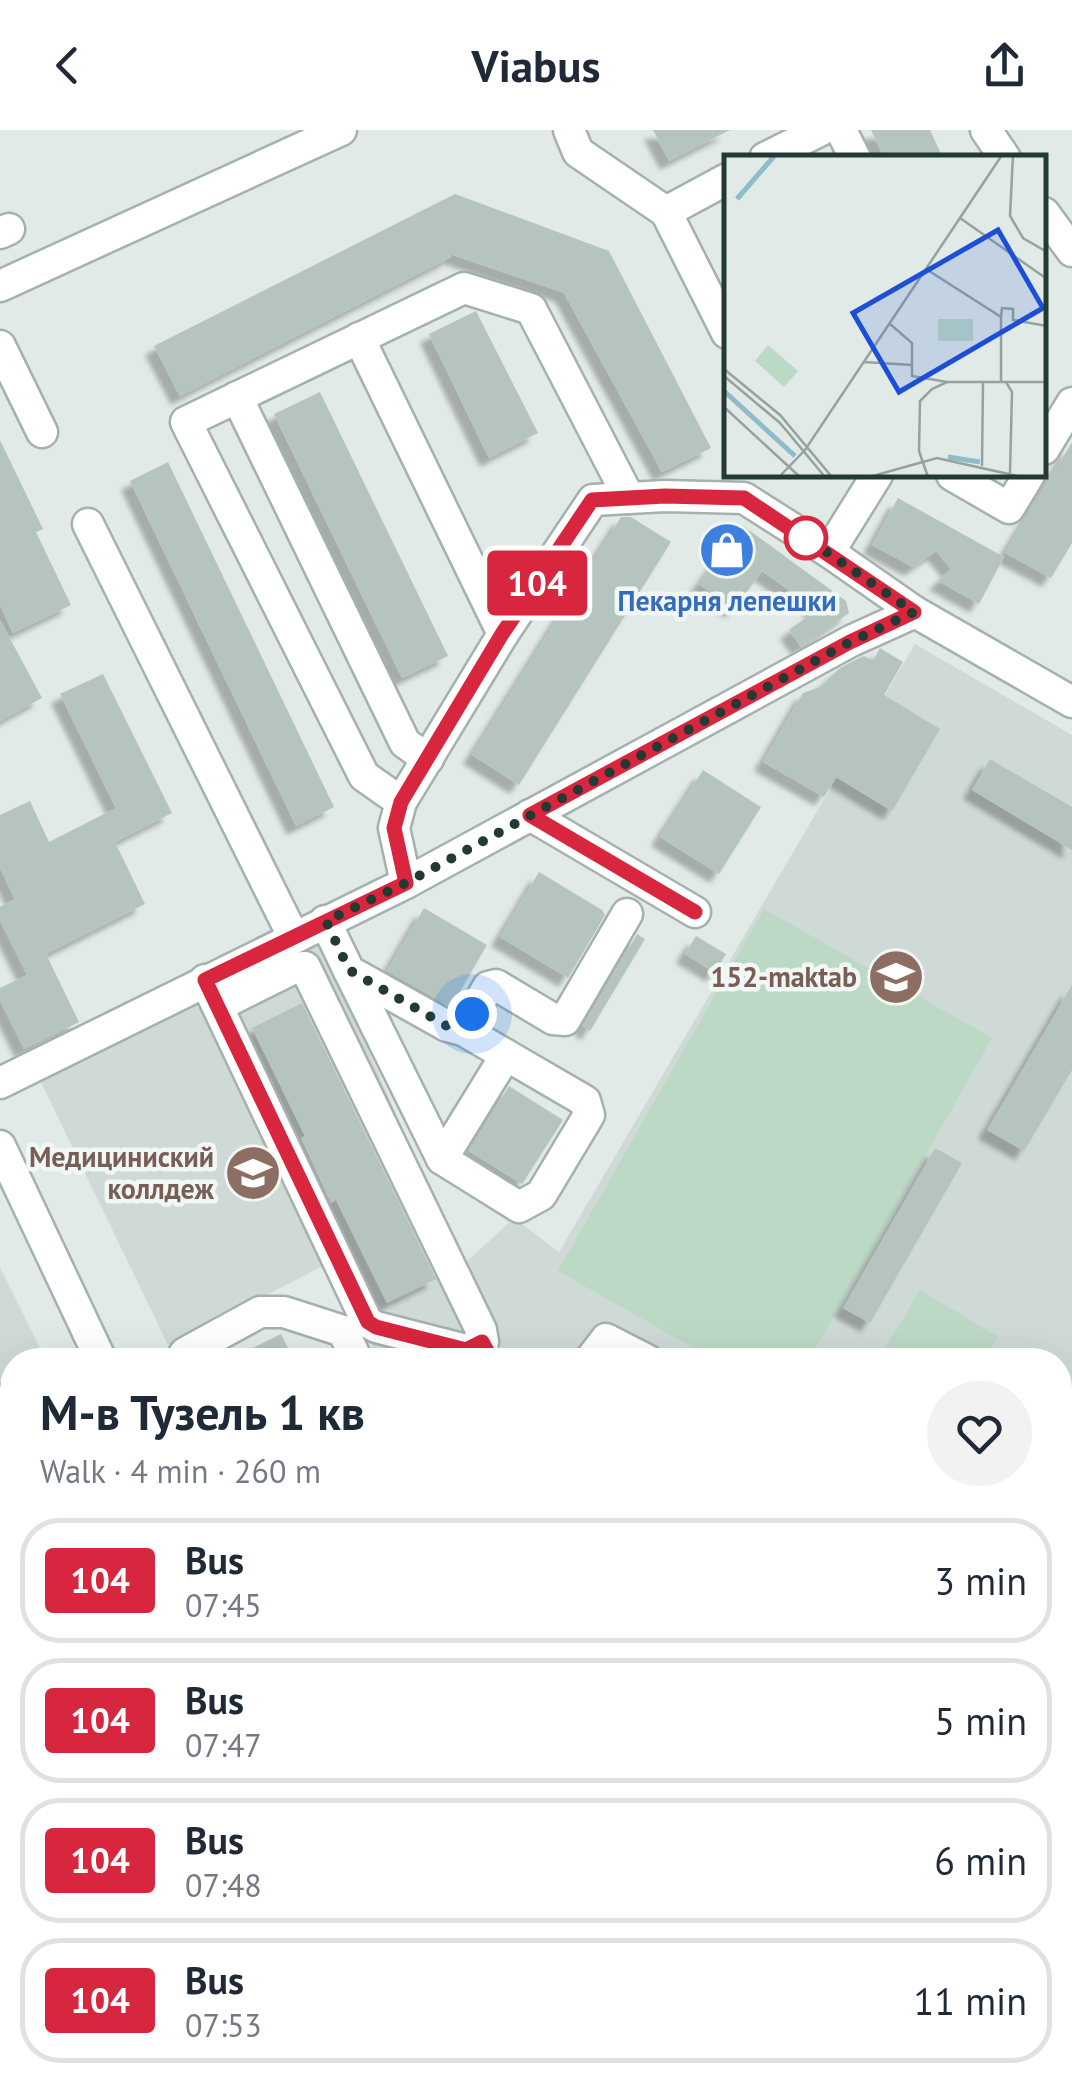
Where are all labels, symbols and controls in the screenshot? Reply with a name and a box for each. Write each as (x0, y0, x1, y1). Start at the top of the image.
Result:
text: Viabus (472, 36, 600, 94)
icon: back (40, 38, 95, 93)
icon: share (977, 38, 1032, 93)
inset map (724, 155, 1047, 478)
unlabelled marker (785, 517, 827, 559)
shop icon: Пекарня лепешки (697, 520, 757, 580)
line badge: 104 (480, 550, 594, 616)
text: 104 (507, 560, 567, 606)
place label: Пекарня лепешки (618, 582, 836, 619)
school or university icon: 152-maktab (866, 947, 926, 1007)
place label: 152-maktab (710, 958, 857, 995)
your location (447, 989, 497, 1039)
place label: Медициниский коллдеж (29, 1138, 215, 1207)
school or university icon: Медициниский коллдеж (223, 1143, 283, 1203)
text: М-в Тузель 1 кв (40, 1381, 365, 1443)
button: heart (927, 1381, 1032, 1486)
text: Walk · 4 min · 260 m (40, 1450, 321, 1492)
text: Bus (185, 1535, 244, 1584)
text: 3 min (934, 1556, 1027, 1605)
text: 104 (70, 1557, 130, 1603)
text: 07:45 (185, 1584, 262, 1626)
text: Bus (185, 1675, 244, 1724)
text: 5 min (934, 1696, 1027, 1745)
text: 104 (70, 1697, 130, 1743)
text: 07:47 (185, 1724, 262, 1766)
text: Bus (185, 1815, 244, 1864)
text: 6 min (934, 1836, 1027, 1885)
text: 104 (70, 1837, 130, 1883)
text: 07:48 (185, 1864, 262, 1906)
text: Bus (185, 1955, 244, 2004)
text: 11 min (914, 1976, 1027, 2025)
text: 104 (70, 1977, 130, 2023)
text: 07:53 (185, 2004, 262, 2046)

